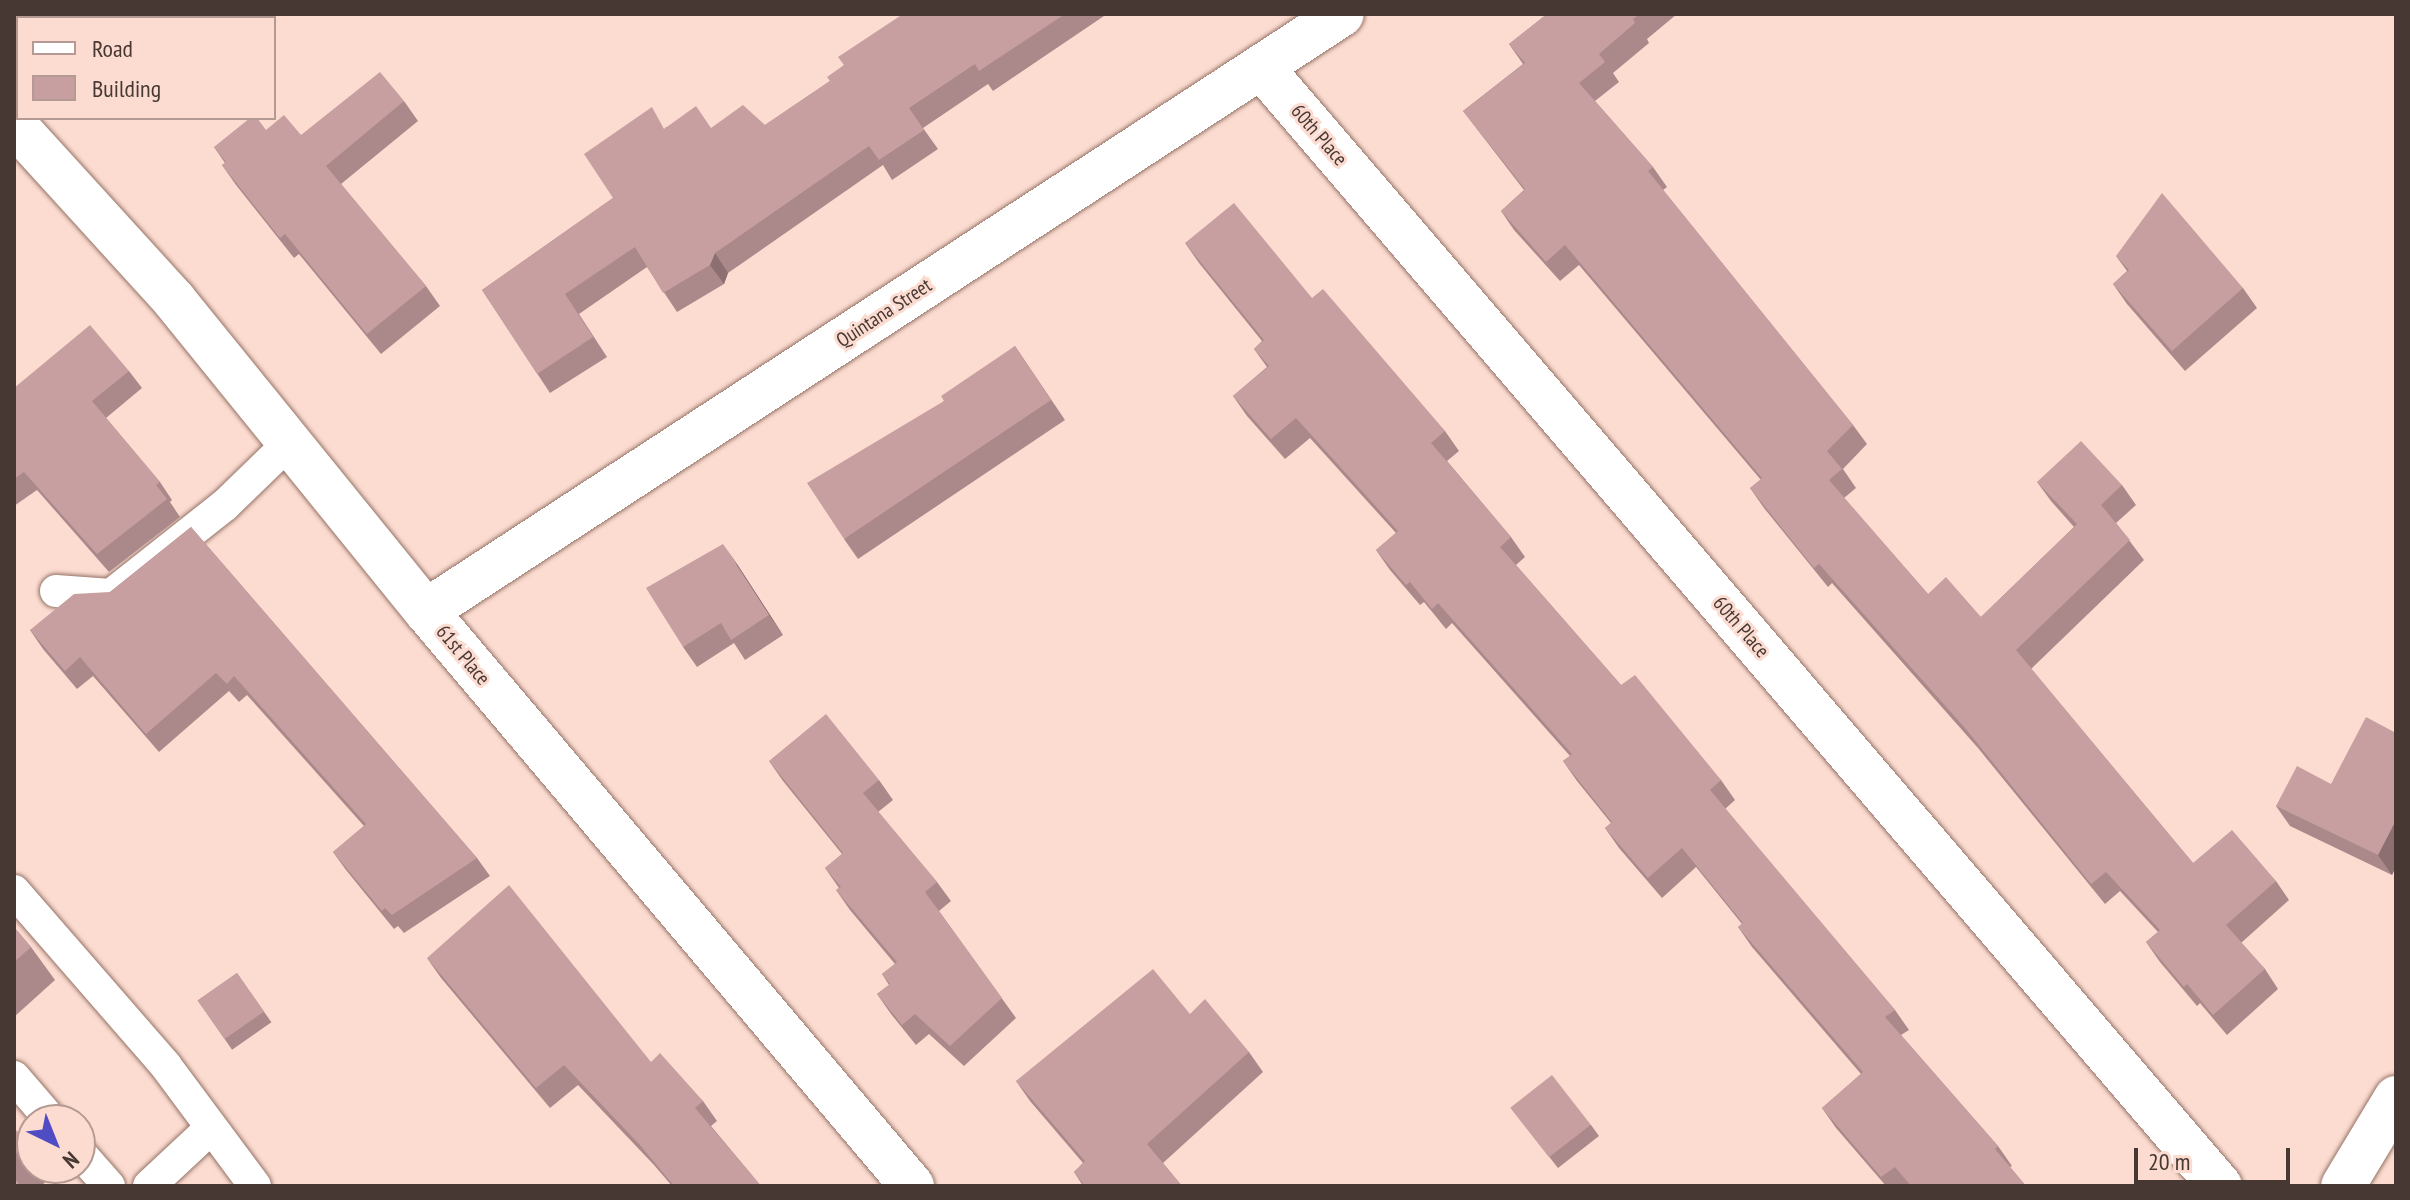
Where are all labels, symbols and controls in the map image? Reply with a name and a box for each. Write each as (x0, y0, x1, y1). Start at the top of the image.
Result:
legend (16, 16, 276, 120)
text: Road (92, 33, 133, 64)
text: Building (92, 73, 161, 104)
street label: 60th Place (1286, 99, 1352, 171)
street label: Quintana Street (832, 273, 936, 353)
street label: 60th Place (1708, 591, 1774, 663)
street label: 61st Place (431, 620, 495, 690)
north arrow (16, 1104, 96, 1184)
scale bar (2138, 1132, 2294, 1182)
text: N (57, 1146, 85, 1174)
text: 20 m (2148, 1146, 2190, 1177)

